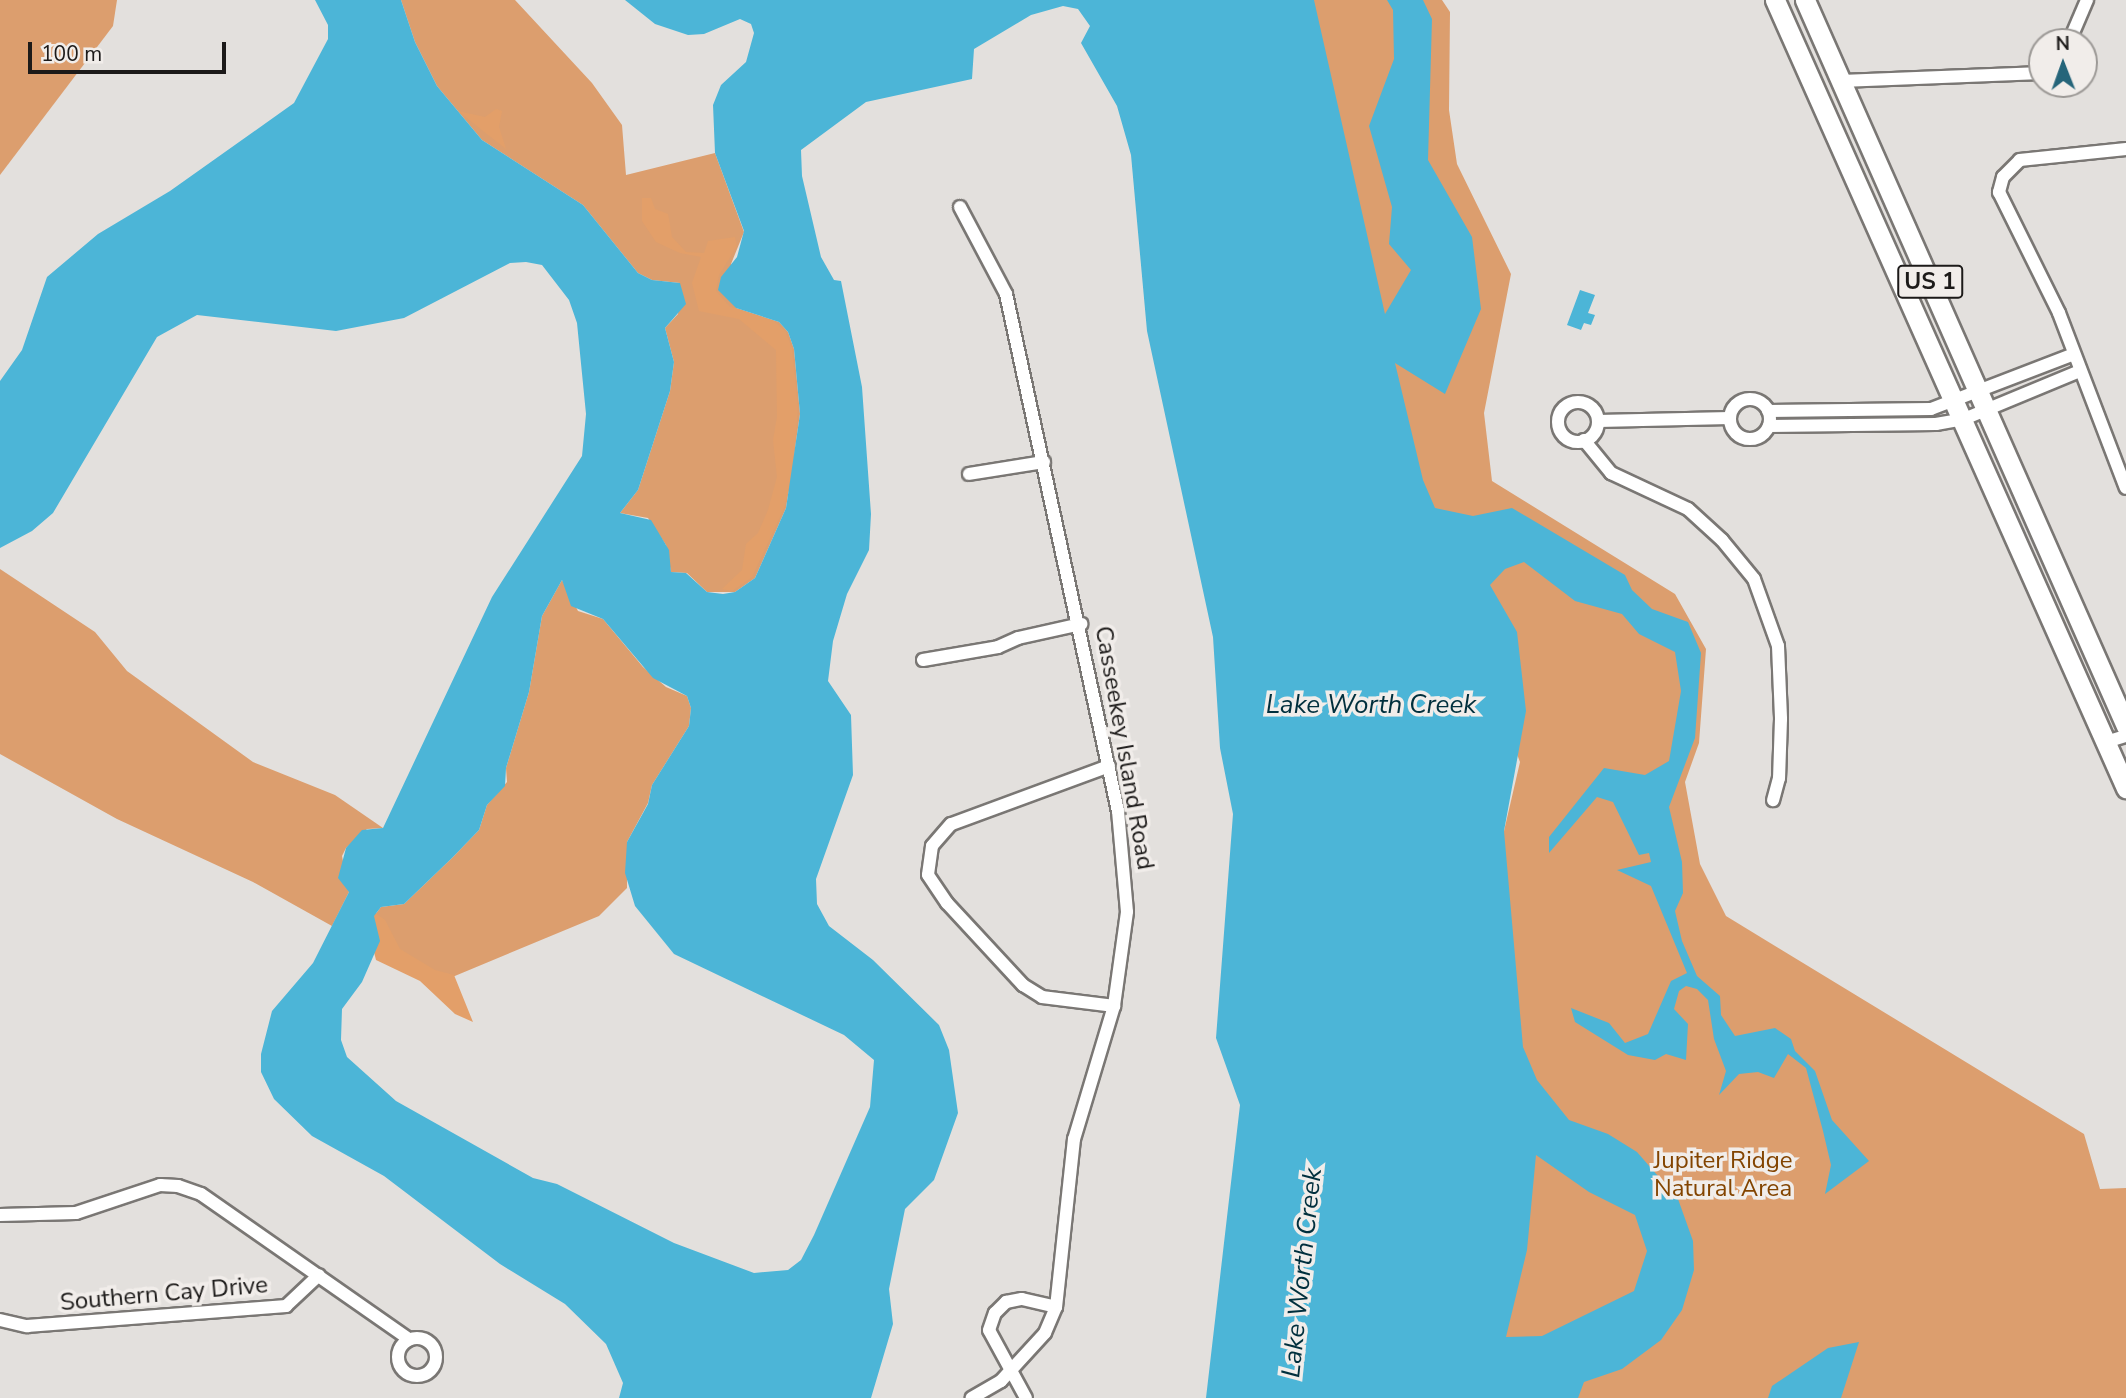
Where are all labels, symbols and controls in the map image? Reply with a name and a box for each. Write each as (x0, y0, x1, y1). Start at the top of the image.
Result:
scale bar (32, 28, 229, 72)
north arrow (2028, 28, 2098, 98)
text: N (2055, 31, 2070, 57)
text: 100 m (41, 40, 102, 68)
road number: US 1 (1897, 262, 1963, 302)
street label: Casseekey Island Road (1088, 624, 1160, 872)
water label: Lake Worth Creek (1266, 689, 1476, 721)
park label: Jupiter Ridge Natural Area (1653, 1147, 1793, 1203)
water label: Lake Worth Creek (1275, 1167, 1329, 1379)
street label: Southern Cay Drive (59, 1271, 269, 1317)

